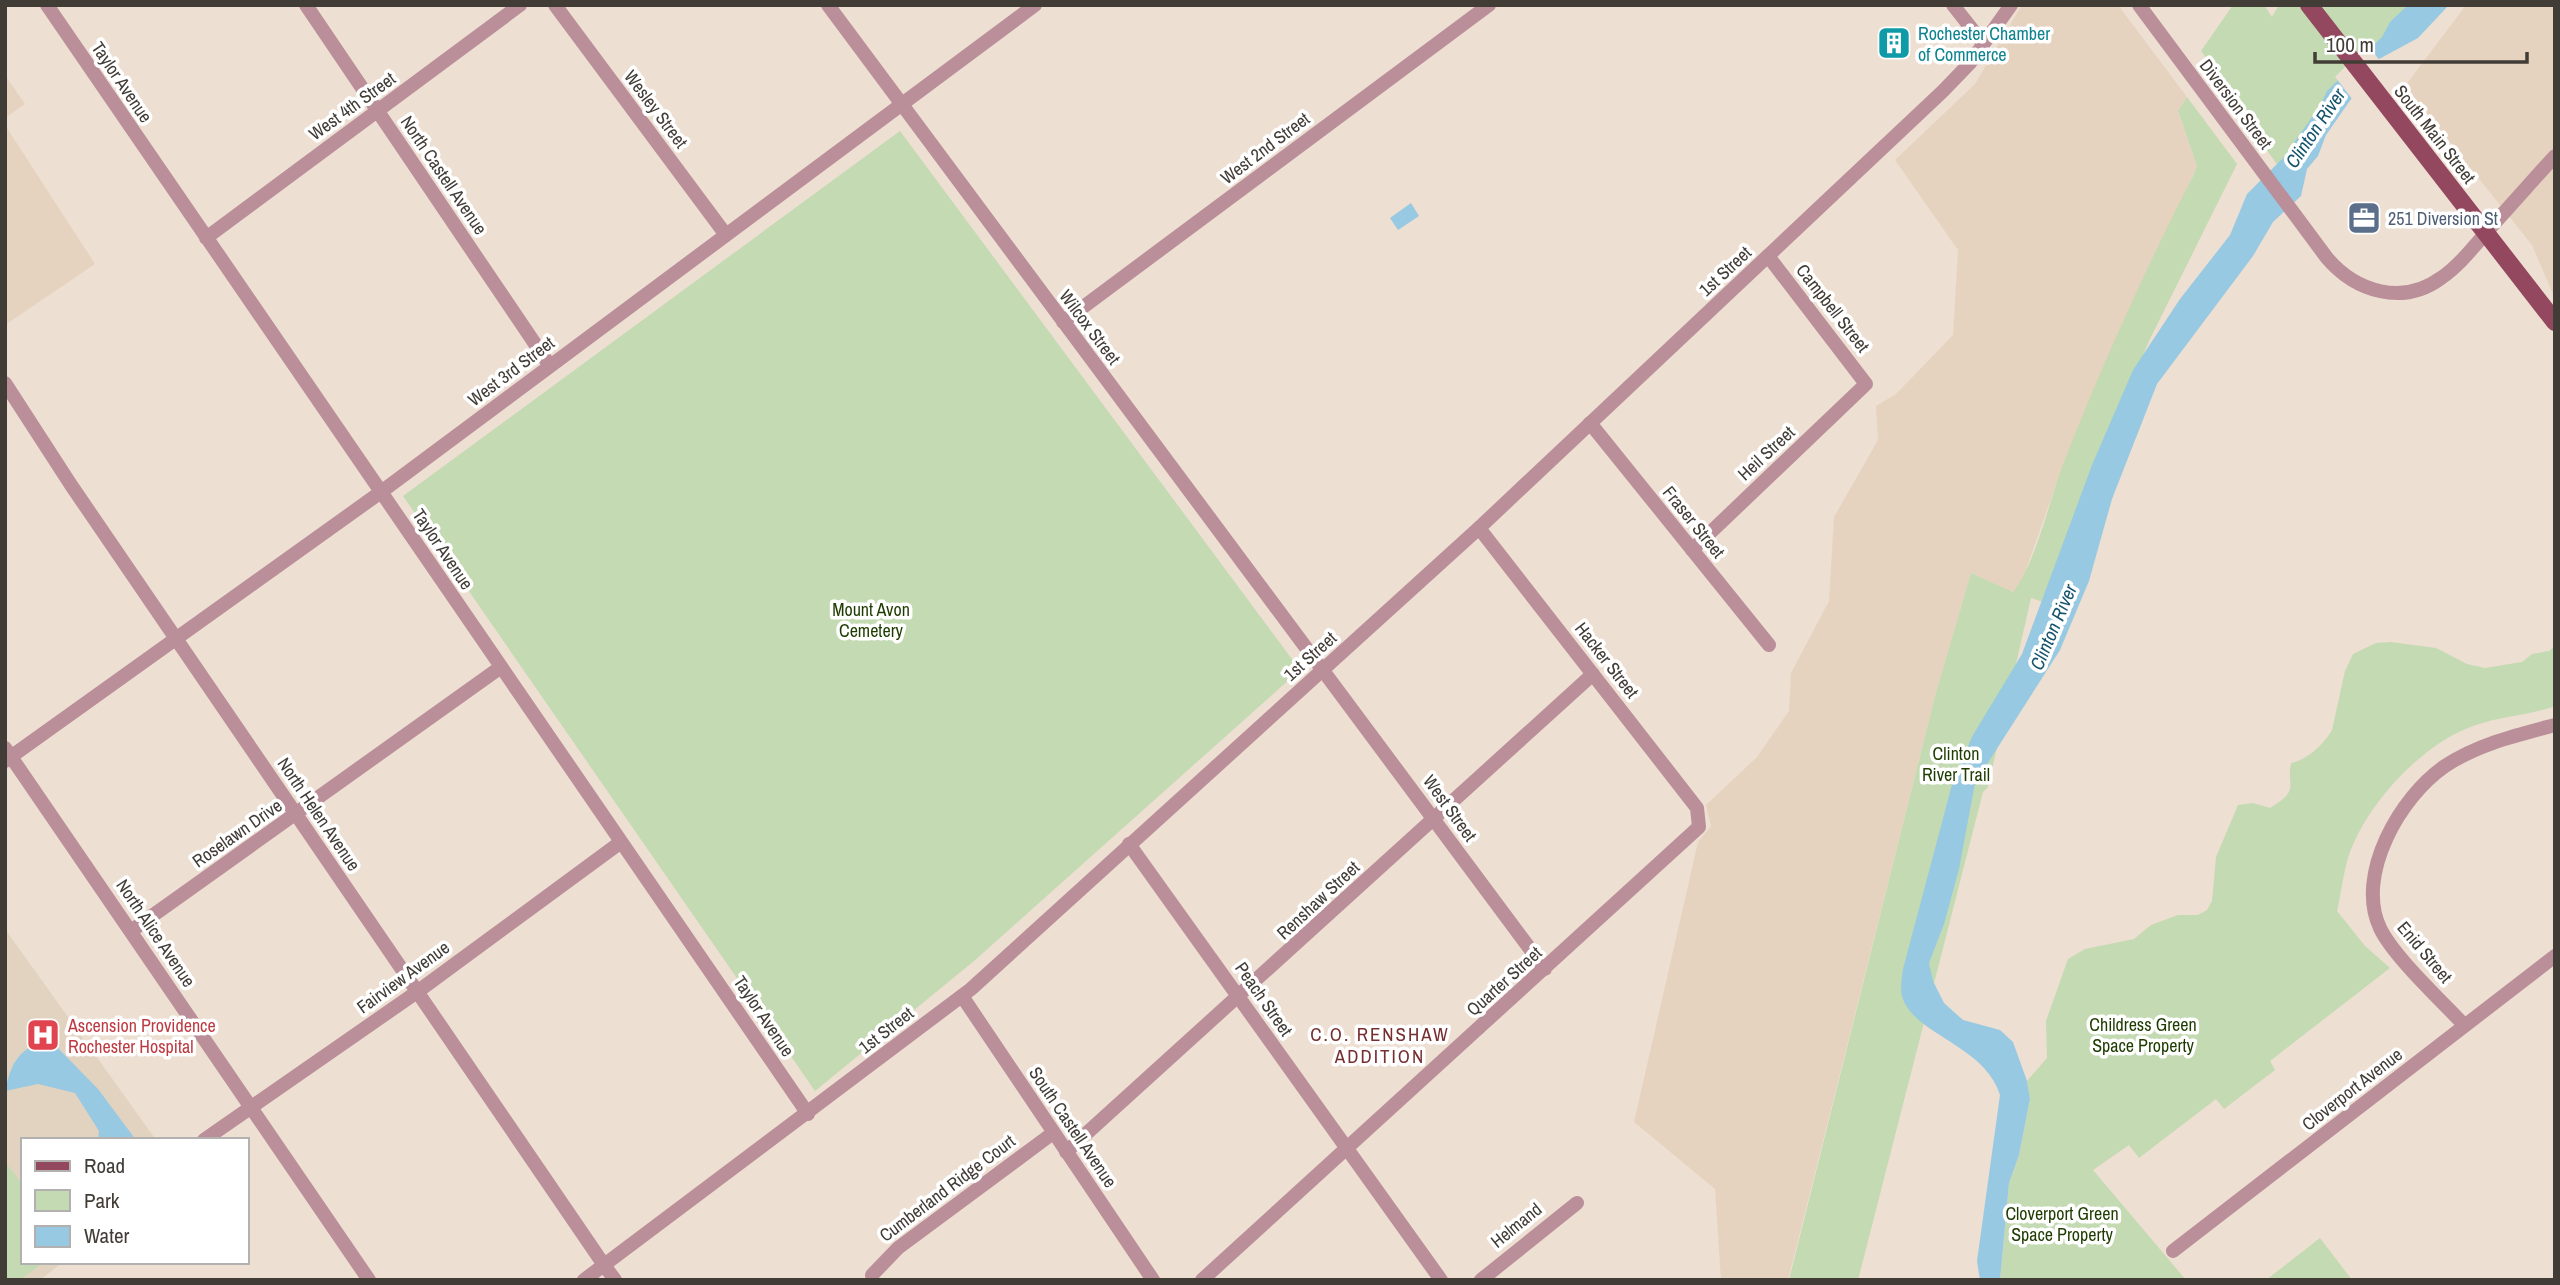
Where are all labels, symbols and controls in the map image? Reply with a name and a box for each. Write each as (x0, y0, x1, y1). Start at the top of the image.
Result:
place label: Rochester Chamber of Commerce (1918, 21, 2050, 67)
scale bar (2315, 21, 2527, 65)
building icon: Rochester Chamber of Commerce (1875, 24, 1913, 62)
text: 100 m (2326, 30, 2374, 59)
street label: Taylor Avenue (86, 37, 158, 127)
street label: Diversion Street (2194, 54, 2278, 154)
street label: Wesley Street (618, 65, 694, 153)
street label: West 4th Street (304, 66, 400, 146)
street label: South Main Street (2389, 79, 2481, 189)
water label: Clinton River (2279, 82, 2352, 173)
street label: West 2nd Street (1215, 106, 1315, 190)
street label: North Castell Avenue (395, 111, 493, 239)
office icon: 251 Diversion St (2345, 199, 2383, 237)
place label: 251 Diversion St (2388, 206, 2498, 231)
street label: 1st Street (1693, 240, 1757, 302)
street label: Campbell Street (1791, 259, 1875, 357)
street label: Wilcox Street (1054, 284, 1126, 370)
street label: West 3rd Street (463, 330, 559, 412)
street label: Heil Street (1732, 420, 1800, 486)
street label: Fraser Street (1657, 481, 1731, 563)
street label: Taylor Avenue (407, 504, 479, 594)
water label: Clinton River (2023, 579, 2083, 674)
park label: Mount Avon Cemetery (832, 597, 910, 643)
street label: Hacker Street (1569, 617, 1645, 703)
street label: 1st Street (1278, 626, 1342, 686)
park label: Clinton River Trail (1922, 741, 1990, 787)
street label: North Helen Avenue (272, 752, 366, 876)
street label: West Street (1417, 770, 1483, 846)
street label: Roselawn Drive (187, 793, 287, 873)
street label: Renshaw Street (1271, 855, 1365, 945)
street label: North Alice Avenue (111, 874, 201, 992)
street label: Enid Street (2392, 916, 2458, 988)
street label: Fairview Avenue (352, 935, 454, 1019)
street label: Quarter Street (1461, 940, 1547, 1022)
street label: Peach Street (1229, 957, 1299, 1041)
street label: Taylor Avenue (728, 971, 800, 1061)
street label: 1st Street (853, 1001, 919, 1059)
park label: Childress Green Space Property (2089, 1012, 2197, 1058)
place label: Ascension Providence Rochester Hospital (67, 1013, 216, 1059)
hospital icon: Ascension Providence Rochester Hospital (24, 1016, 62, 1054)
district label: C.O. RENSHAW ADDITION (1310, 1021, 1450, 1069)
street label: Cloverport Avenue (2297, 1042, 2407, 1136)
street label: South Castell Avenue (1023, 1062, 1123, 1192)
street label: Cumberland Ridge Court (874, 1129, 1020, 1247)
legend (21, 1138, 248, 1264)
text: Road (84, 1151, 125, 1180)
text: Park (84, 1186, 120, 1215)
street label: Helmand (1485, 1197, 1547, 1253)
park label: Cloverport Green Space Property (2005, 1201, 2119, 1247)
text: Water (84, 1221, 130, 1250)

